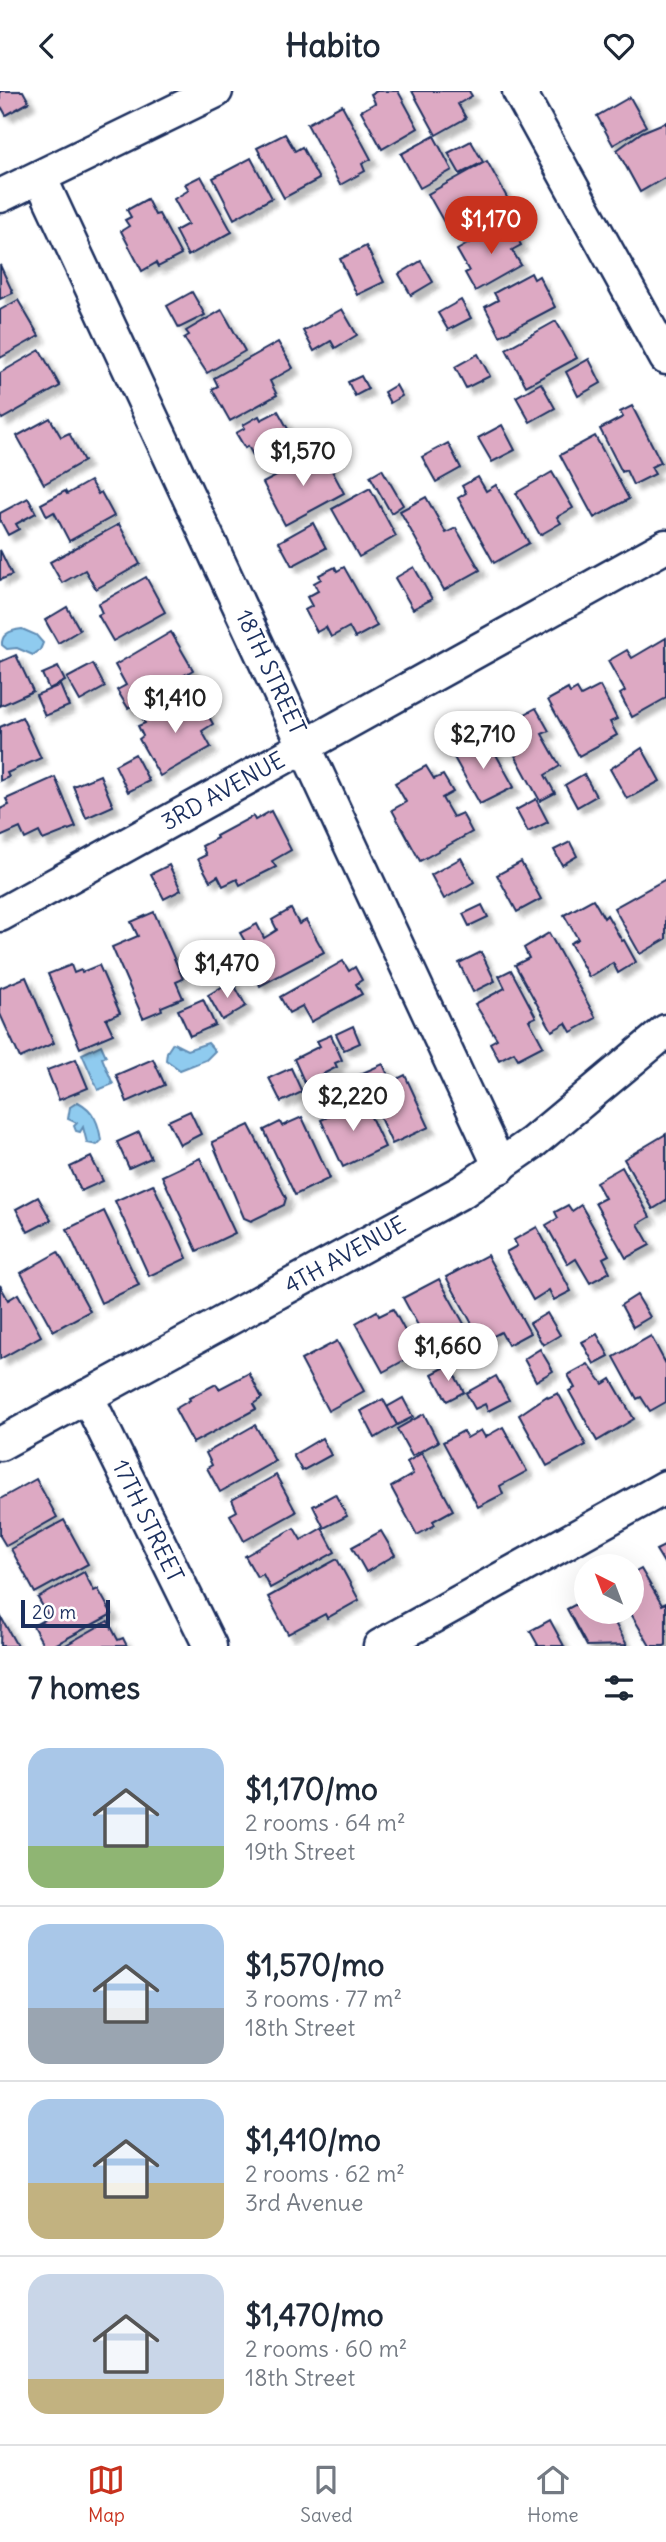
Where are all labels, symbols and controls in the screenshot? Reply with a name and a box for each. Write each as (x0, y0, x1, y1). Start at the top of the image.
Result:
text: Habito (286, 25, 380, 66)
icon: back (28, 27, 66, 65)
icon: heart (600, 27, 638, 65)
pin: $1,170 (434, 197, 548, 256)
text: $1,170 (461, 204, 521, 233)
pin: $1,570 (246, 429, 360, 488)
text: $1,570 (270, 436, 336, 465)
street label: 18TH STREET (230, 605, 313, 739)
pin: $1,410 (118, 675, 232, 735)
text: $1,410 (143, 683, 207, 712)
pin: $2,710 (426, 711, 540, 771)
text: $2,710 (450, 719, 516, 748)
street label: 3RD AVENUE (156, 745, 290, 836)
pin: $1,470 (170, 941, 284, 1000)
text: $1,470 (194, 948, 260, 977)
pin: $2,220 (296, 1073, 410, 1133)
text: $2,220 (318, 1081, 388, 1110)
street label: 4TH AVENUE (279, 1209, 410, 1300)
pin: $1,660 (391, 1323, 505, 1383)
text: $1,660 (414, 1331, 482, 1360)
street label: 17TH STREET (106, 1455, 191, 1587)
north arrow (574, 1554, 644, 1624)
map controls (574, 1554, 644, 1624)
scale bar (21, 1597, 110, 1629)
text: 20 m (32, 1600, 76, 1624)
text: 7 homes (28, 1669, 140, 1707)
icon: filters (600, 1669, 638, 1707)
text: $1,170/mo (245, 1770, 378, 1808)
icon: home (84, 1776, 168, 1860)
text: 2 rooms · 64 m² (245, 1808, 406, 1837)
text: 19th Street (245, 1837, 355, 1866)
text: $1,570/mo (245, 1946, 384, 1984)
icon: home (84, 1952, 168, 2036)
text: 3 rooms · 77 m² (245, 1984, 402, 2013)
text: 18th Street (245, 2013, 355, 2042)
text: $1,410/mo (245, 2121, 381, 2159)
icon: home (84, 2127, 168, 2211)
text: 2 rooms · 62 m² (245, 2159, 405, 2188)
text: 3rd Avenue (245, 2188, 363, 2217)
text: $1,470/mo (245, 2296, 384, 2334)
icon: home (84, 2302, 168, 2386)
text: 2 rooms · 60 m² (245, 2334, 407, 2363)
text: 18th Street (245, 2363, 355, 2392)
tab: Map (87, 2461, 125, 2527)
tab: Saved (300, 2461, 352, 2527)
tab: Home (527, 2461, 579, 2527)

